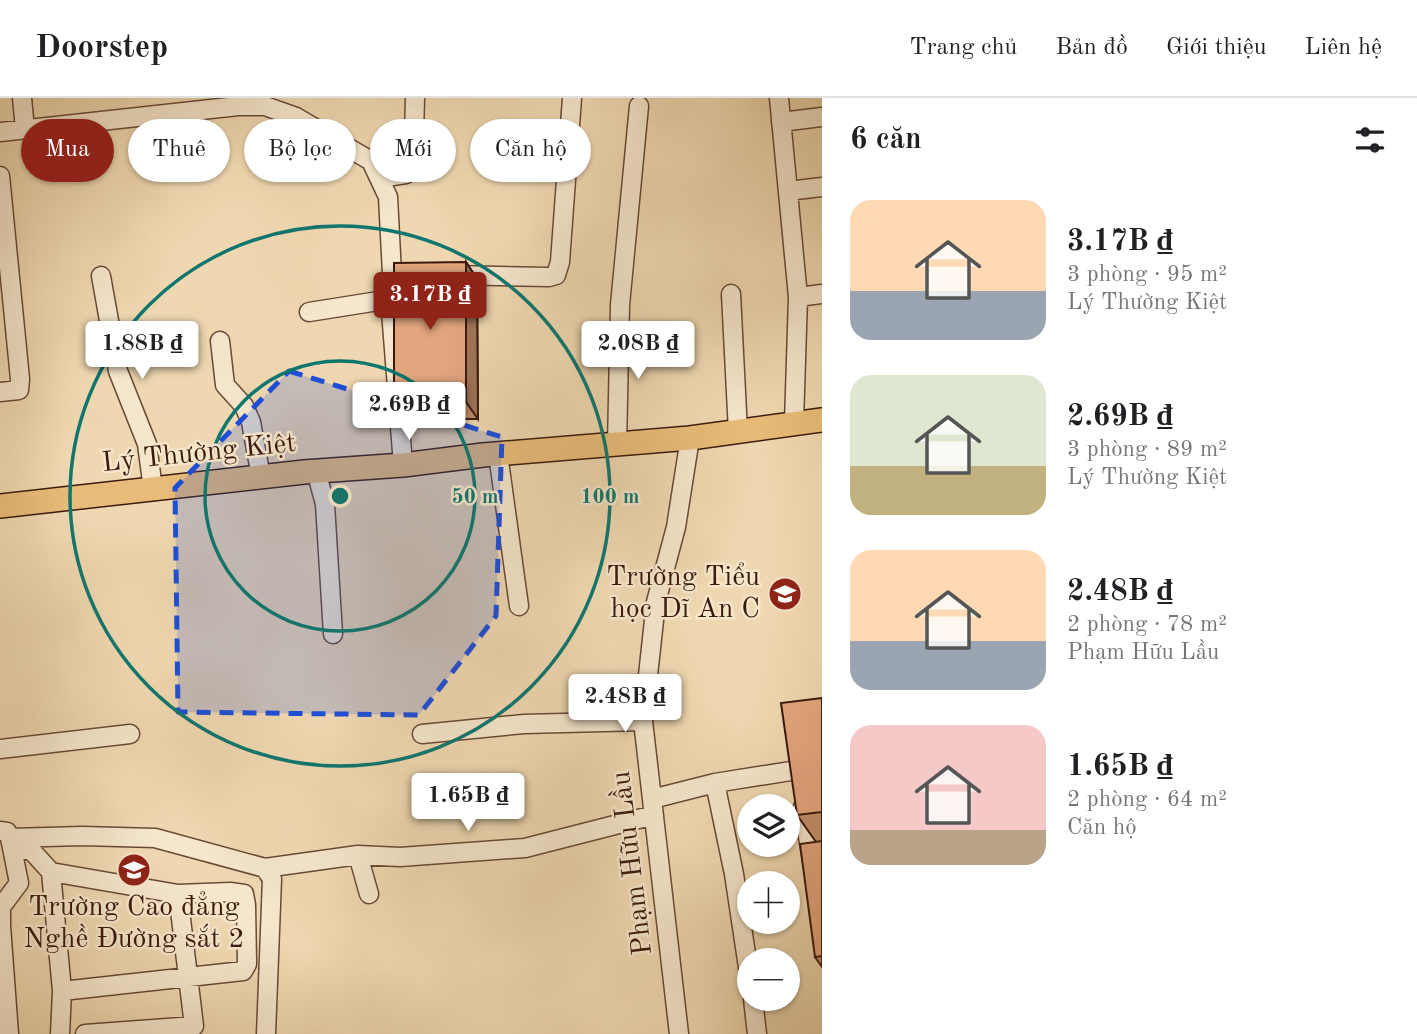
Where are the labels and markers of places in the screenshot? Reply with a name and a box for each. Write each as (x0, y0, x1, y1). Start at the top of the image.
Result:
pin: 3.17B ₫ (365, 272, 495, 332)
pin: 1.88B ₫ (77, 322, 207, 381)
pin: 2.08B ₫ (573, 322, 703, 381)
pin: 2.69B ₫ (344, 382, 474, 442)
centre of rings (328, 484, 352, 508)
place label: Trường Tiểu học Dĩ An C (606, 562, 760, 624)
school or university icon: Trường Tiểu học Dĩ An C (766, 575, 804, 613)
pin: 2.48B ₫ (560, 674, 690, 734)
pin: 1.65B ₫ (403, 774, 533, 833)
school or university icon: Trường Cao đẳng Nghề Đường sắt 2 (115, 851, 153, 889)
place label: Trường Cao đẳng Nghề Đường sắt 2 (24, 891, 244, 954)

